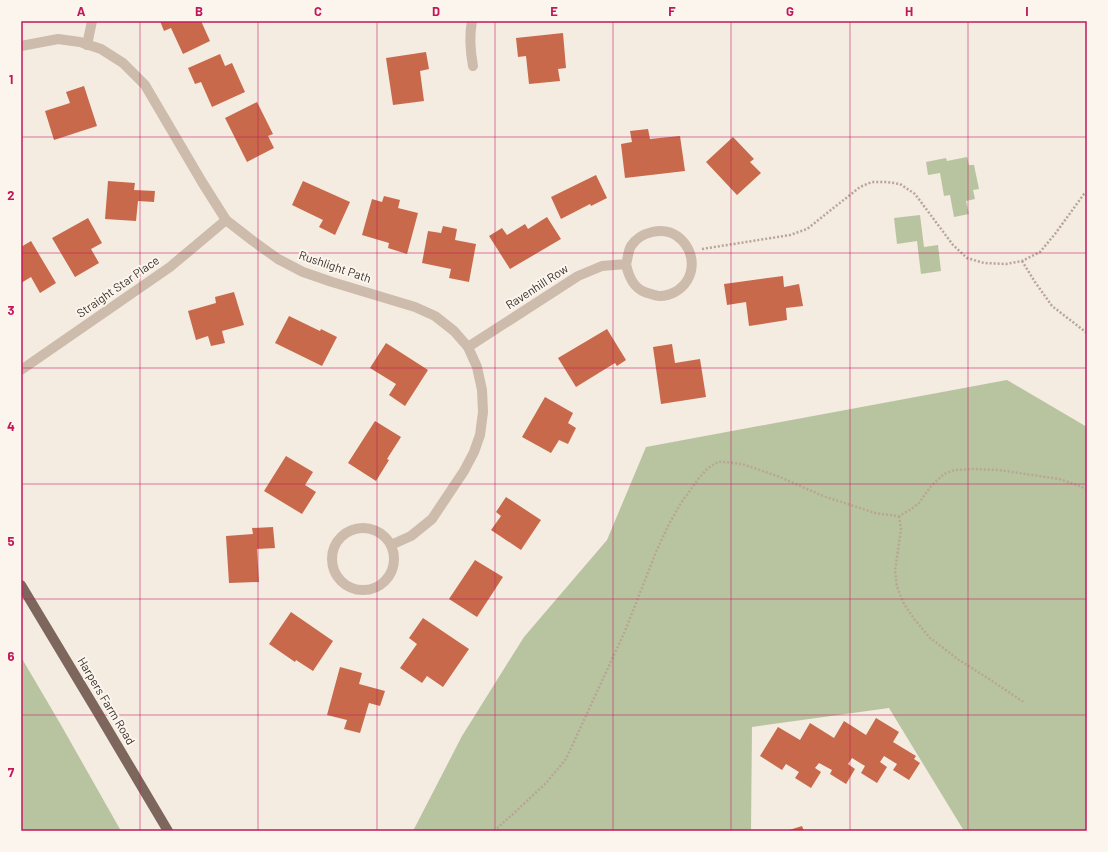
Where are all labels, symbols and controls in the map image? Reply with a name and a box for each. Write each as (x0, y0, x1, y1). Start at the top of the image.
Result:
text: A (77, 3, 86, 19)
text: B (195, 3, 203, 19)
text: C (314, 3, 322, 19)
text: D (432, 3, 440, 19)
text: E (550, 3, 558, 19)
text: F (668, 3, 676, 19)
text: G (786, 3, 794, 19)
text: H (905, 3, 913, 19)
text: I (1025, 3, 1029, 19)
text: 1 (9, 71, 13, 87)
text: 2 (7, 187, 15, 203)
street label: Rushlight Path (297, 247, 373, 285)
street label: Straight Star Place (73, 252, 161, 320)
street label: Ravenhill Row (503, 261, 571, 311)
text: 3 (7, 302, 15, 318)
text: 4 (7, 418, 15, 434)
text: 5 (7, 533, 15, 549)
text: 6 (8, 648, 15, 664)
street label: Harpers Farm Road (75, 654, 139, 747)
text: 7 (8, 764, 15, 780)

